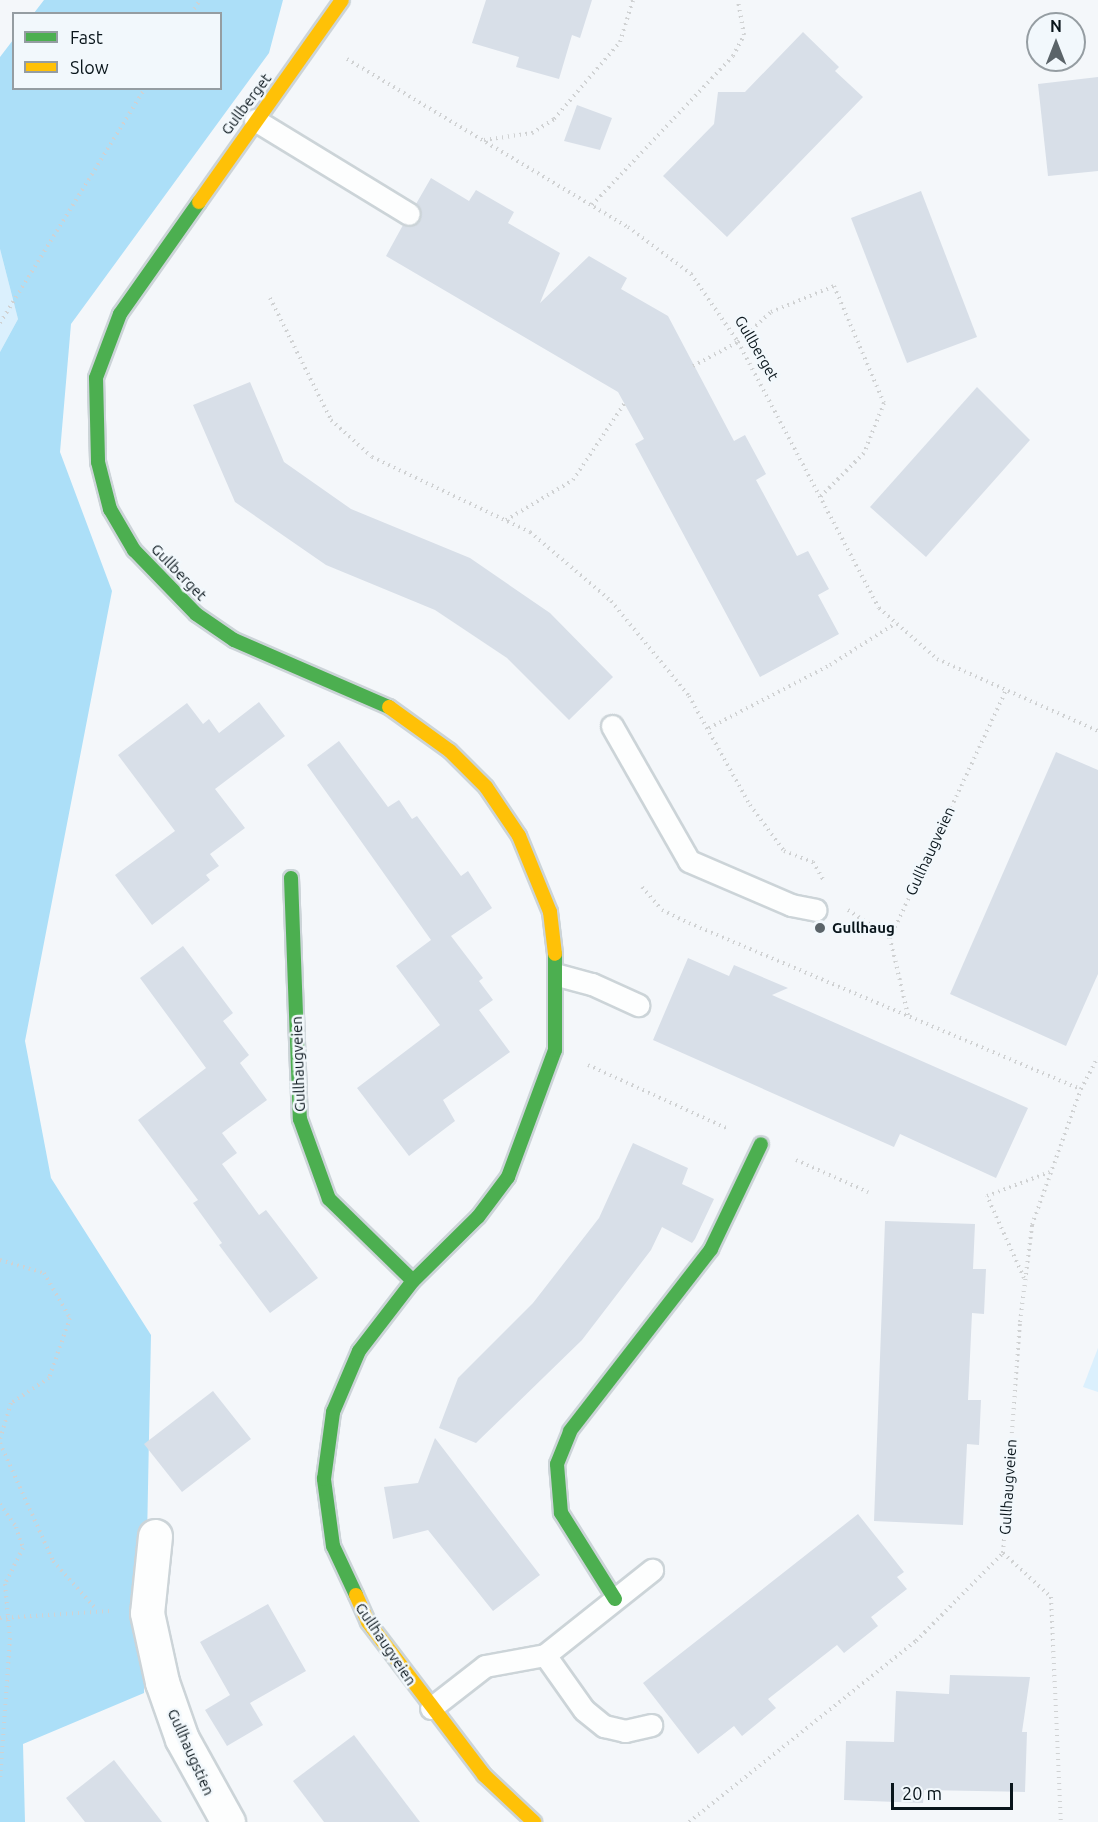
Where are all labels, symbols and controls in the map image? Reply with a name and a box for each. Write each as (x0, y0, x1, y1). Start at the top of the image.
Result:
legend (12, 12, 222, 90)
north arrow (1026, 12, 1086, 72)
text: N (1050, 17, 1062, 35)
text: Fast (70, 27, 103, 47)
text: Slow (70, 57, 109, 77)
street label: Gullberget (217, 70, 275, 138)
street label: Gullberget (731, 312, 783, 384)
street label: Gullberget (148, 540, 210, 604)
street label: Gullhaugveien (902, 804, 958, 898)
place label: Gullhaug (832, 919, 895, 937)
marker: Gullhaug (813, 921, 827, 935)
street label: Gullhaugveien (287, 1016, 309, 1112)
street label: Gullhaugveien (996, 1439, 1020, 1535)
street label: Gullhaugveien (352, 1599, 420, 1689)
street label: Gullhaugstien (164, 1706, 218, 1798)
scale bar (894, 1771, 1016, 1809)
text: 20 m (902, 1783, 942, 1803)

